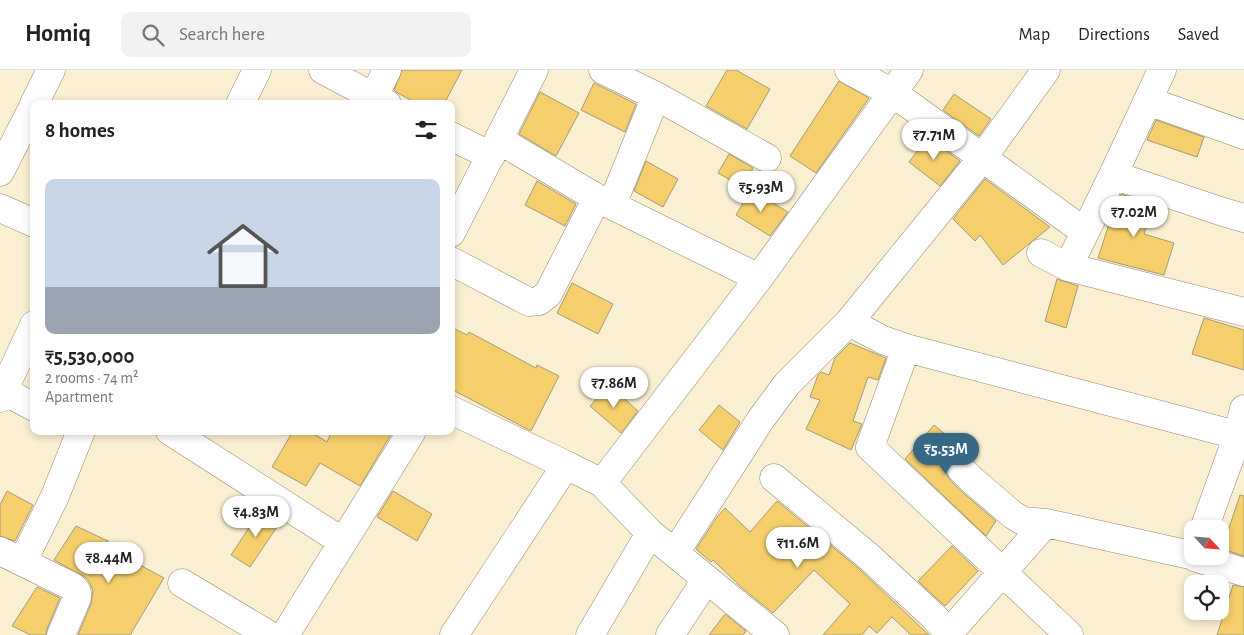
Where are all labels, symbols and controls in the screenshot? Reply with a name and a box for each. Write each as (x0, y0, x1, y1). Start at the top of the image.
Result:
search box (121, 12, 471, 57)
icon: search (139, 21, 167, 49)
text: Homiq (25, 22, 91, 46)
text: Search here (179, 25, 265, 44)
text: Map (1019, 26, 1050, 44)
text: Directions (1078, 26, 1150, 44)
text: Saved (1178, 26, 1219, 44)
icon: filters (412, 116, 440, 144)
pin: ₹7.71M (893, 118, 975, 161)
text: 8 homes (45, 120, 115, 141)
text: ₹7.71M (913, 127, 955, 143)
pin: ₹5.93M (720, 170, 802, 213)
text: ₹5.93M (739, 179, 783, 195)
pin: ₹7.02M (1093, 196, 1175, 238)
text: ₹7.02M (1111, 204, 1157, 220)
icon: home (198, 211, 288, 301)
text: ₹5,530,000 (45, 346, 134, 367)
pin: ₹7.86M (573, 366, 655, 409)
text: 2 rooms · 74 m² (45, 370, 139, 386)
text: ₹7.86M (591, 375, 637, 391)
text: Apartment (45, 389, 113, 405)
pin: ₹5.53M (905, 432, 987, 475)
text: ₹5.53M (924, 441, 968, 457)
pin: ₹4.83M (215, 496, 297, 538)
text: ₹4.83M (233, 504, 279, 520)
north arrow (1184, 520, 1229, 565)
map controls (1184, 520, 1229, 620)
pin: ₹11.6M (757, 526, 839, 569)
text: ₹11.6M (777, 535, 819, 551)
pin: ₹8.44M (68, 542, 150, 584)
text: ₹8.44M (85, 550, 133, 566)
button: locate (1184, 575, 1229, 620)

